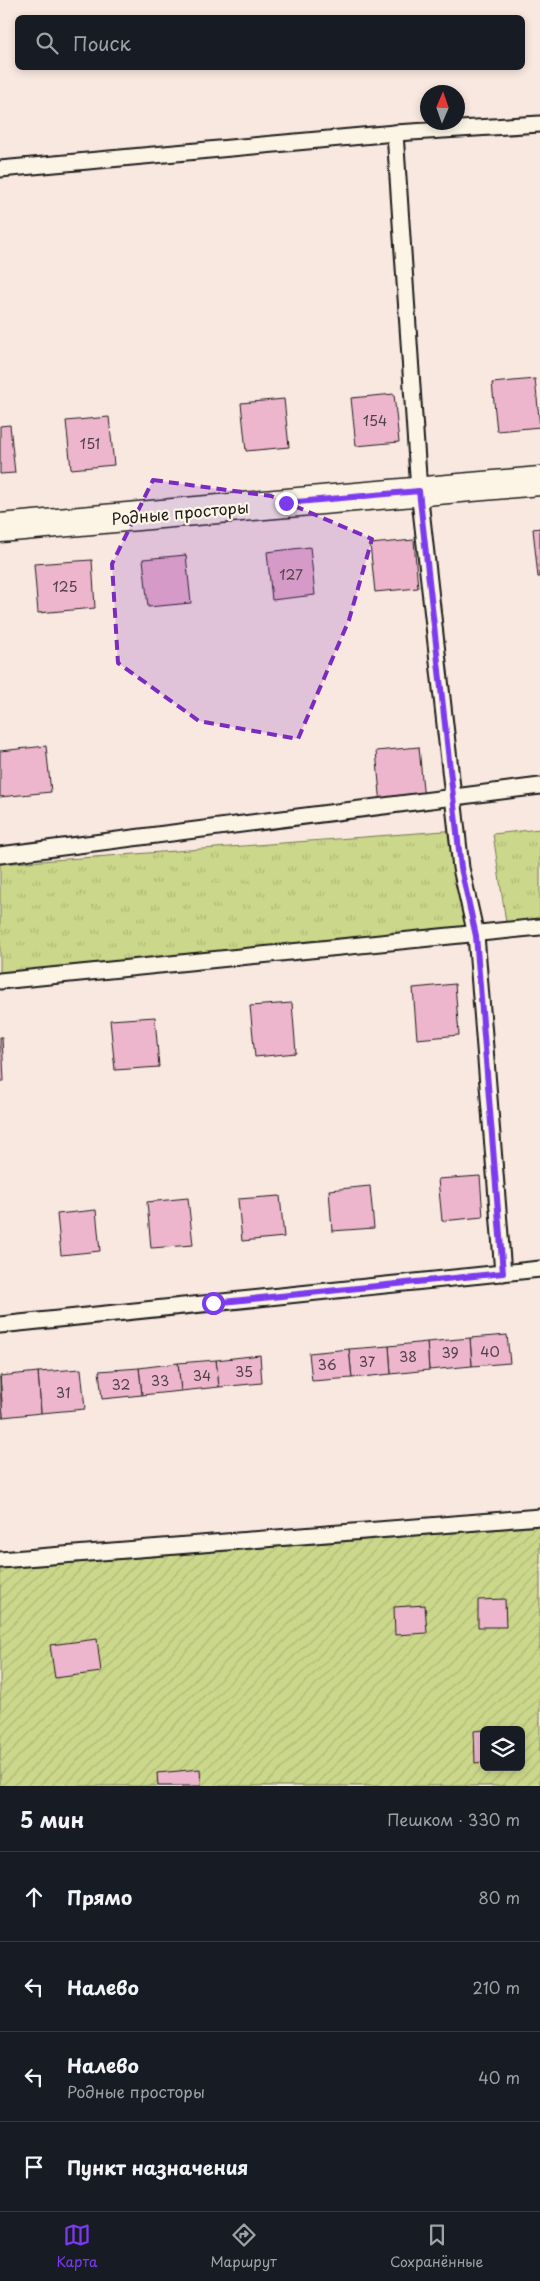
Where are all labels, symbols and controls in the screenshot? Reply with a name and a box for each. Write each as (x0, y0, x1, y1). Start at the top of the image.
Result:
search box (15, 15, 525, 70)
icon: search (33, 29, 61, 57)
text: Поиск (73, 29, 131, 57)
north arrow (420, 85, 465, 130)
house number: 154 (363, 410, 387, 431)
house number: 151 (80, 433, 100, 454)
route end (275, 492, 298, 515)
street label: Родные просторы (110, 494, 250, 530)
house number: 127 (279, 564, 303, 585)
house number: 125 (53, 576, 77, 597)
route start (202, 1292, 225, 1315)
house number: 40 (480, 1341, 500, 1362)
house number: 39 (441, 1342, 459, 1363)
house number: 38 (399, 1346, 417, 1367)
house number: 37 (359, 1351, 376, 1372)
house number: 36 (317, 1354, 337, 1375)
house number: 35 (235, 1361, 253, 1382)
house number: 34 (193, 1365, 211, 1386)
house number: 33 (151, 1370, 169, 1391)
house number: 32 (112, 1374, 130, 1395)
house number: 31 (56, 1382, 70, 1403)
map controls (480, 1726, 525, 1771)
button: layers (480, 1726, 525, 1771)
text: 5 мин (20, 1803, 84, 1835)
text: Пешком · 330 m (387, 1807, 520, 1831)
icon: ahead (20, 1883, 48, 1911)
text: Прямо (67, 1883, 132, 1911)
text: 80 m (478, 1885, 520, 1909)
icon: left (20, 1973, 48, 2001)
text: Налево (67, 1973, 139, 2001)
text: 210 m (472, 1975, 520, 1999)
text: Налево (67, 2051, 139, 2079)
icon: left (20, 2063, 48, 2091)
text: 40 m (478, 2065, 520, 2089)
text: Родные просторы (67, 2079, 205, 2103)
icon: arrive (20, 2153, 48, 2181)
text: Пункт назначения (67, 2153, 248, 2181)
tab: Карта (57, 2221, 98, 2272)
tab: Маршрут (211, 2221, 277, 2272)
tab: Сохранённые (390, 2221, 483, 2272)

